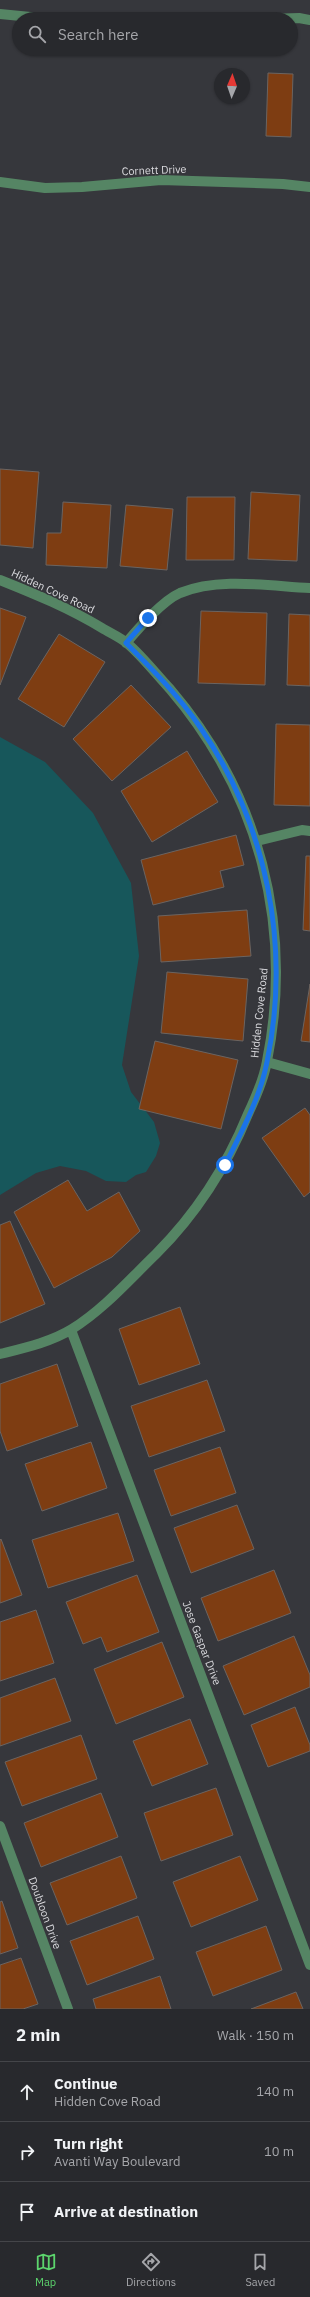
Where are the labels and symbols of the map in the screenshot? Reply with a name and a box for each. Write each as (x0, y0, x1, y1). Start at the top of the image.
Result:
north arrow (214, 68, 250, 104)
street label: Cornett Drive (121, 162, 187, 178)
street label: Hidden Cove Road (9, 566, 97, 616)
route end (139, 609, 157, 627)
street label: Hidden Cove Road (247, 967, 271, 1059)
route start (216, 1156, 234, 1174)
street label: Jose Gaspar Drive (180, 1599, 224, 1687)
street label: Doubloon Drive (25, 1875, 65, 1951)

